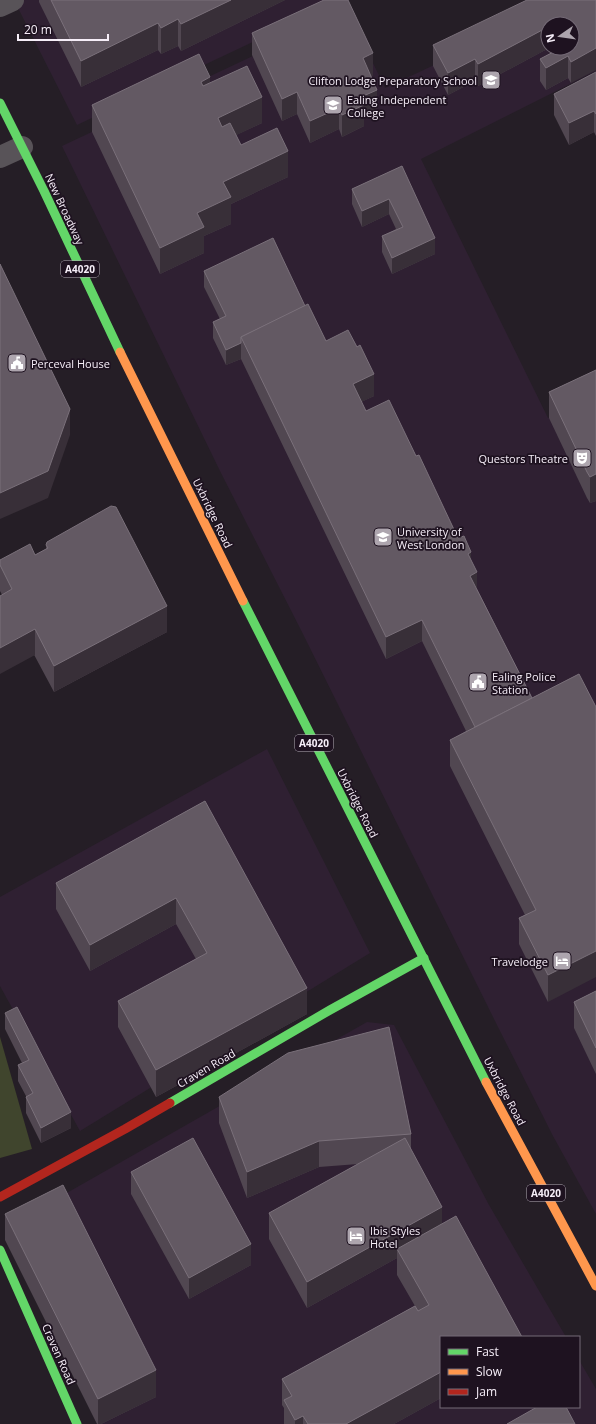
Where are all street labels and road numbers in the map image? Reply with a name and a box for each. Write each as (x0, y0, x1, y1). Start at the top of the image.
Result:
street label: New Broadway (42, 171, 88, 248)
road number: A4020 (61, 261, 99, 277)
street label: Uxbridge Road (190, 476, 236, 550)
road number: A4020 (295, 735, 333, 751)
street label: Uxbridge Road (334, 766, 382, 840)
street label: Craven Road (174, 1045, 238, 1091)
street label: Uxbridge Road (481, 1054, 529, 1128)
road number: A4020 (527, 1185, 565, 1201)
street label: Craven Road (39, 1321, 79, 1387)

